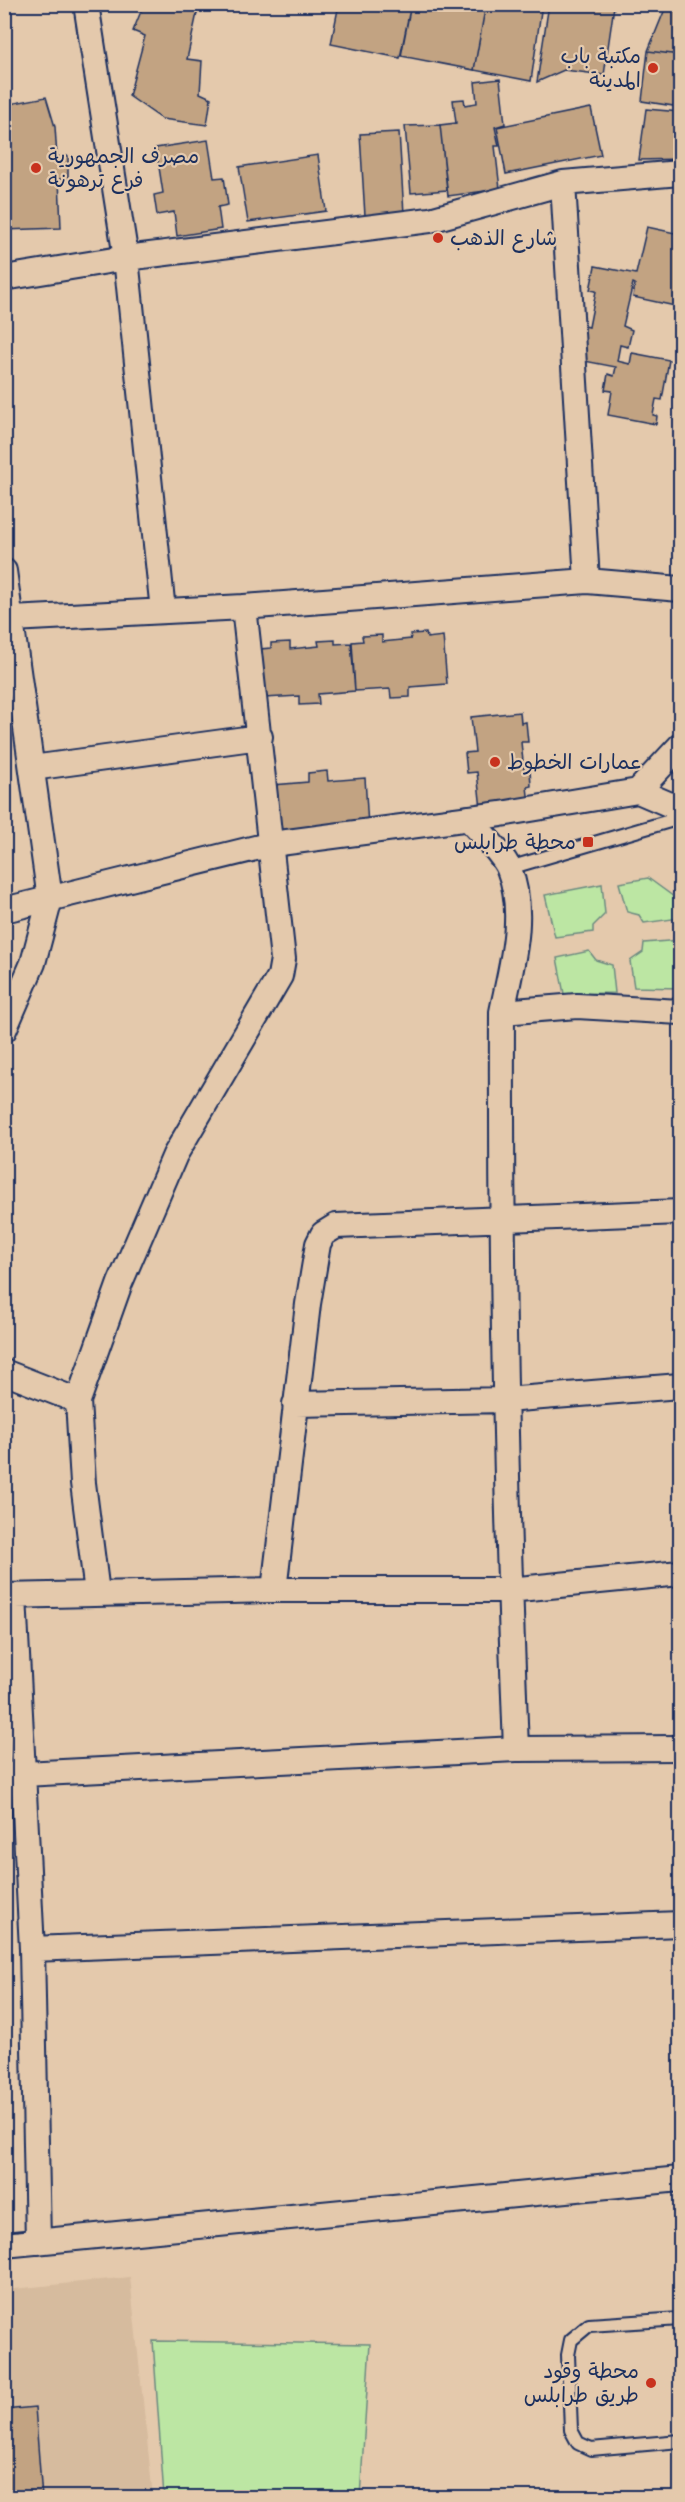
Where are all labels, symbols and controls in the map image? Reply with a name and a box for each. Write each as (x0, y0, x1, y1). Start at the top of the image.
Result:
place label: مكتبة باب المدينة (560, 41, 641, 92)
marker: مكتبة باب المدينة (646, 61, 660, 75)
place label: مصرف الجمهورية فرع ترهونة (48, 141, 199, 194)
marker: مصرف الجمهورية فرع ترهونة (29, 161, 43, 175)
place label: شارع الذهب (450, 223, 557, 253)
marker: شارع الذهب (431, 231, 445, 245)
place label: عمارات الخطوط (507, 747, 643, 775)
marker: عمارات الخطوط (488, 755, 502, 769)
place label: محطة طرابلس (454, 827, 576, 855)
marker: محطة طرابلس (581, 835, 595, 849)
place label: محطة وقود طريق طرابلس (524, 2356, 639, 2408)
marker: محطة وقود طريق طرابلس (644, 2376, 658, 2390)

